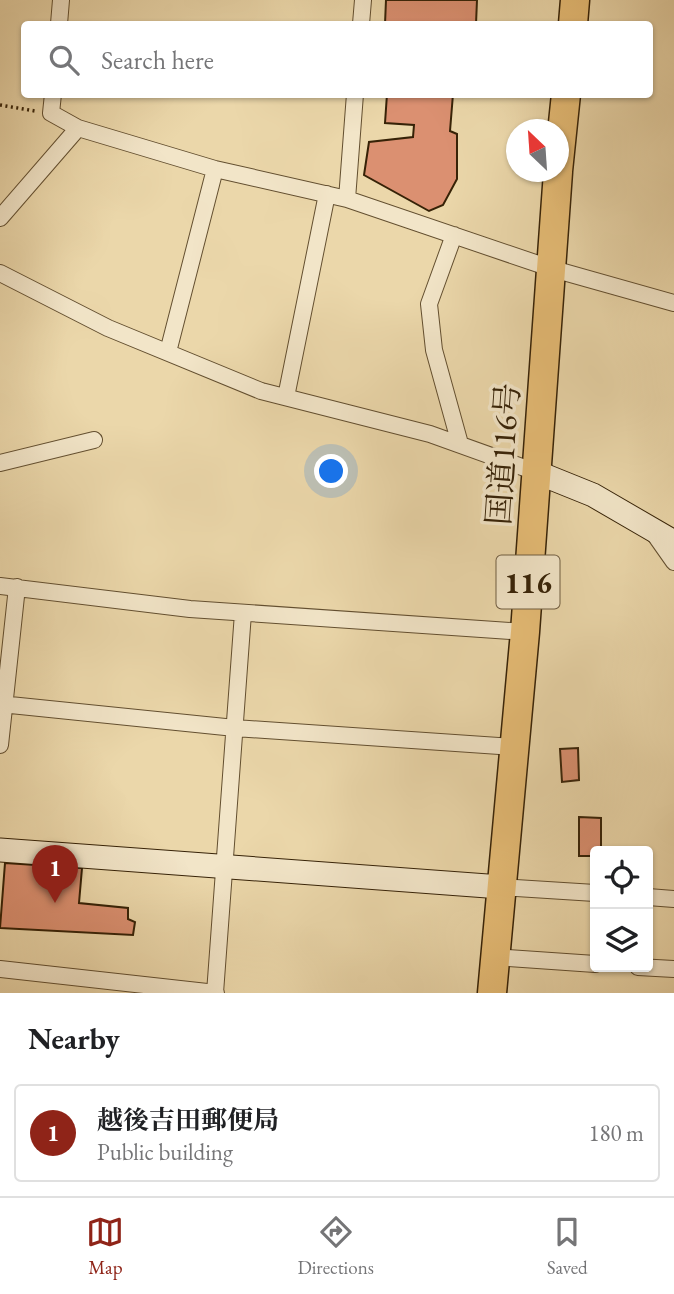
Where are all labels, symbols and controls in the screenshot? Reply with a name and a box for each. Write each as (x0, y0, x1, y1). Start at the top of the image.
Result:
search box (21, 21, 653, 98)
icon: search (45, 41, 83, 79)
text: Search here (101, 43, 214, 77)
north arrow (506, 119, 569, 182)
street label: 国道116号 (477, 382, 529, 526)
your location (314, 454, 348, 488)
road number: 116 (496, 555, 560, 608)
pin: 1 (32, 845, 78, 903)
map controls (590, 846, 653, 972)
button: locate (590, 846, 653, 909)
button: layers (590, 909, 653, 972)
text: Nearby (28, 1019, 120, 1058)
text: 越後吉田郵便局 (97, 1103, 279, 1137)
text: 1 (47, 1118, 59, 1148)
text: 180 m (588, 1118, 644, 1148)
text: Public building (97, 1137, 233, 1167)
tab: Map (86, 1213, 124, 1280)
tab: Directions (297, 1213, 374, 1280)
tab: Saved (547, 1213, 588, 1280)

